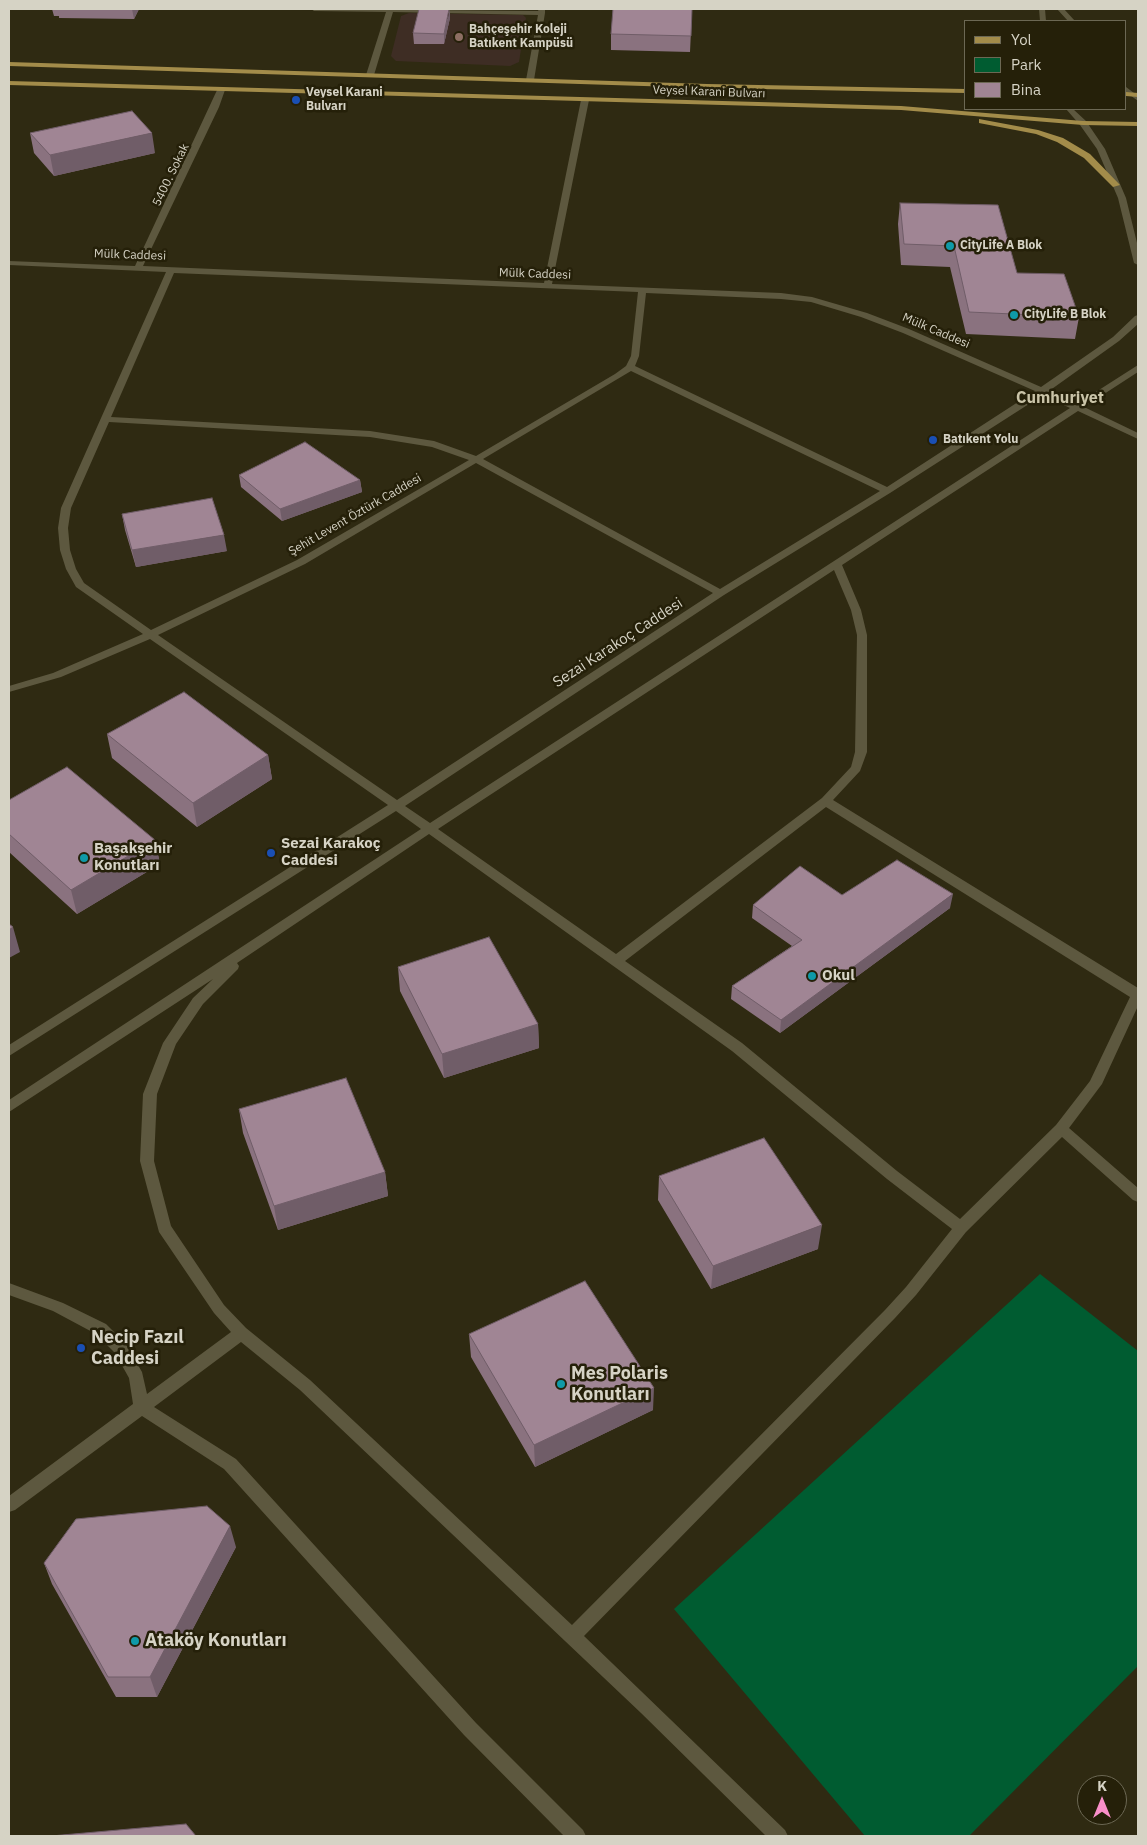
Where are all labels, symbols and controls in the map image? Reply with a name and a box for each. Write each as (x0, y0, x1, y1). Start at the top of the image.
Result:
legend (964, 20, 1127, 110)
place label: Bahçeşehir Koleji Batıkent Kampüsü (469, 23, 573, 51)
text: Yol (1011, 30, 1032, 49)
marker: Bahçeşehir Koleji Batıkent Kampüsü (453, 31, 465, 43)
text: Park (1011, 55, 1041, 74)
text: Bina (1011, 80, 1041, 99)
street label: Veysel Karani Bulvarı (652, 83, 766, 101)
place label: Veysel Karani Bulvarı (306, 86, 383, 114)
marker: Veysel Karani Bulvarı (290, 94, 302, 106)
street label: 5400. Sokak (150, 141, 192, 209)
place label: CityLife A Blok (960, 239, 1042, 253)
marker: CityLife A Blok (944, 240, 956, 252)
street label: Mülk Caddesi (94, 247, 166, 263)
street label: Mülk Caddesi (499, 266, 571, 282)
place label: CityLife B Blok (1024, 308, 1106, 322)
marker: CityLife B Blok (1008, 309, 1020, 321)
street label: Mülk Caddesi (900, 310, 972, 352)
district label: Cumhuriyet (1016, 388, 1104, 408)
place label: Batıkent Yolu (943, 433, 1018, 447)
marker: Batıkent Yolu (927, 434, 939, 446)
street label: Şehit Levent Öztürk Caddesi (286, 471, 424, 559)
street label: Sezai Karakoç Caddesi (550, 594, 686, 692)
place label: Sezai Karakoç Caddesi (281, 835, 381, 870)
place label: Başakşehir Konutları (94, 840, 172, 875)
marker: Sezai Karakoç Caddesi (265, 847, 277, 859)
marker: Başakşehir Konutları (78, 852, 90, 864)
place label: Okul (822, 967, 855, 985)
marker: Okul (806, 970, 818, 982)
place label: Necip Fazıl Caddesi (91, 1327, 184, 1370)
marker: Necip Fazıl Caddesi (75, 1342, 87, 1354)
place label: Mes Polaris Konutları (571, 1363, 668, 1406)
marker: Mes Polaris Konutları (555, 1378, 567, 1390)
place label: Ataköy Konutları (145, 1630, 287, 1652)
marker: Ataköy Konutları (129, 1635, 141, 1647)
north arrow (1077, 1775, 1127, 1825)
text: K (1097, 1777, 1107, 1795)

